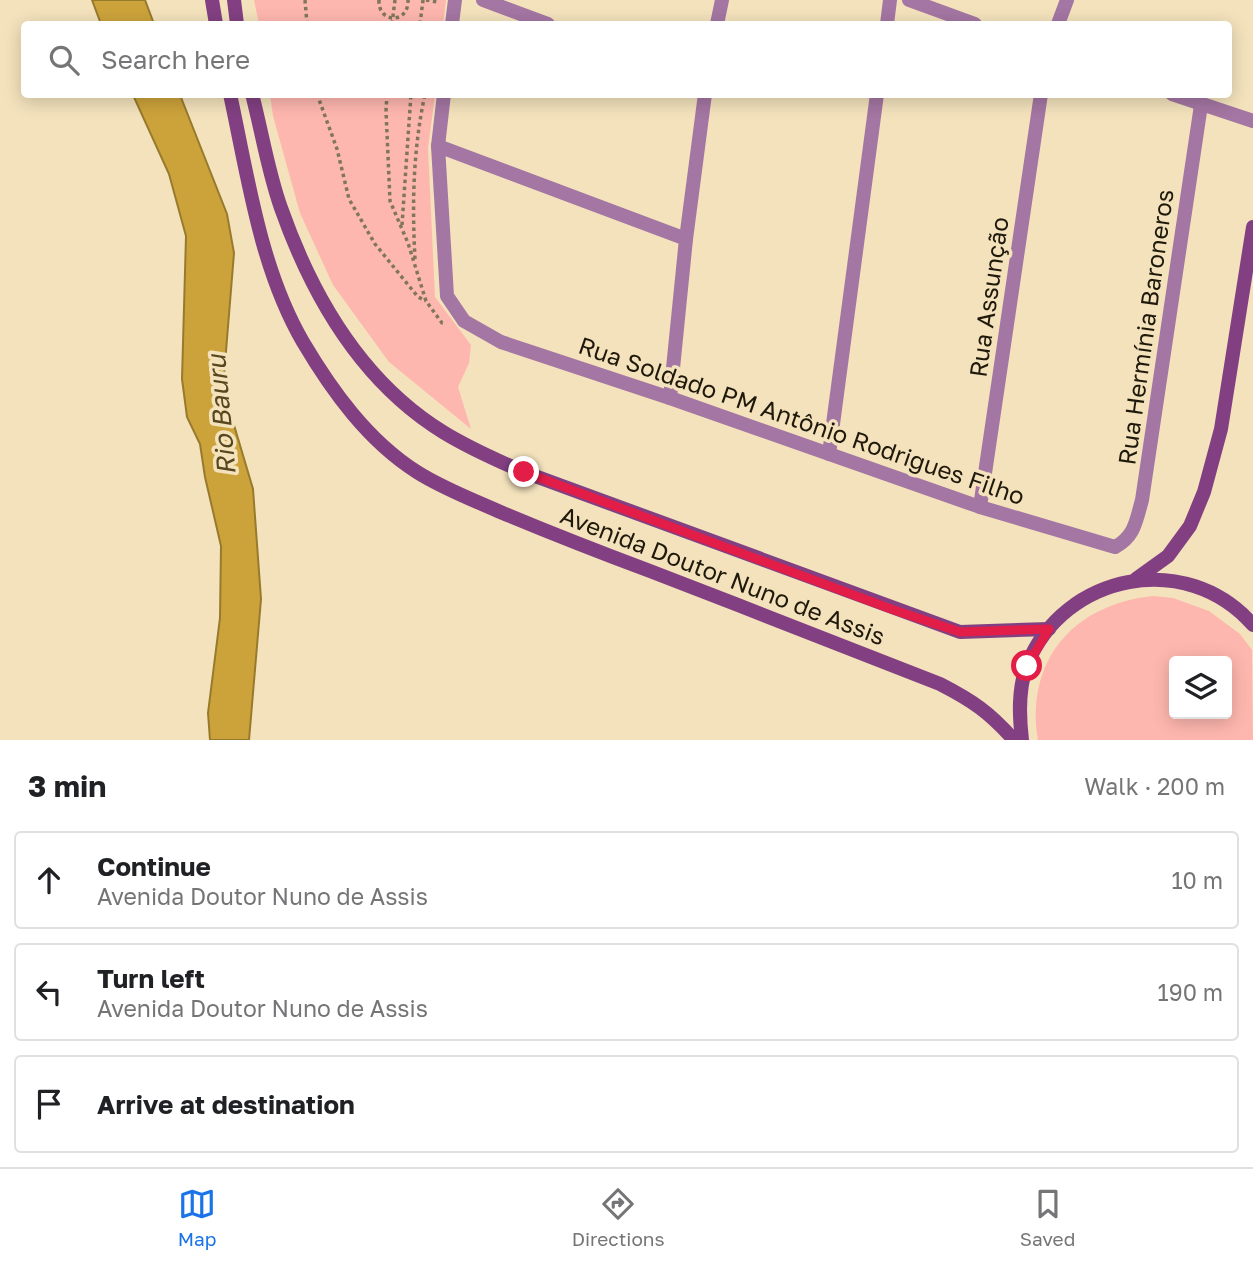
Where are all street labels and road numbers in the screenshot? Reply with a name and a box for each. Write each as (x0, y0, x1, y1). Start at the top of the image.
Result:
street label: Rua Hermínia Baroneros (1111, 187, 1179, 467)
street label: Rua Assunção (962, 215, 1014, 379)
street label: Rua Soldado PM Antônio Rodrigues Filho (575, 330, 1029, 510)
street label: Avenida Doutor Nuno de Assis (557, 500, 889, 650)

